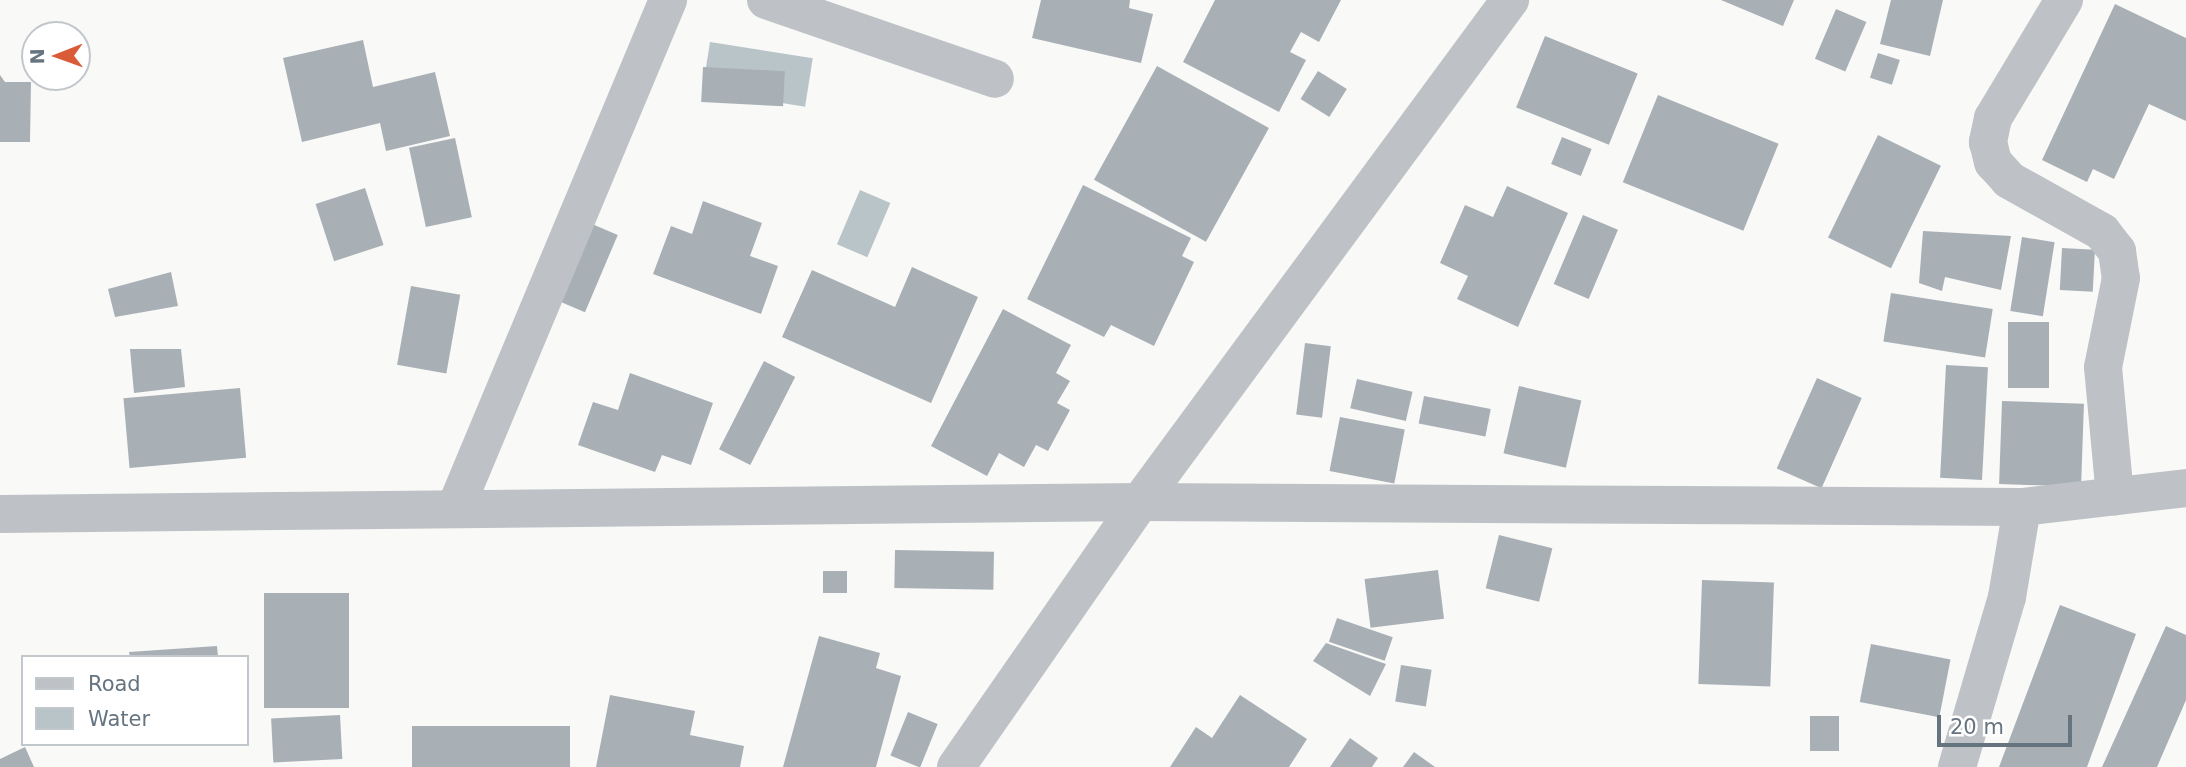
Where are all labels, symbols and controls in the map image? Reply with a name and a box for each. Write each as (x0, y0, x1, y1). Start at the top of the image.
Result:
north arrow (21, 21, 91, 91)
text: N (26, 48, 48, 64)
legend (21, 655, 248, 746)
text: Road (88, 672, 141, 696)
scale bar (1941, 700, 2076, 744)
text: Water (88, 707, 150, 731)
text: 20 m (1950, 715, 2004, 739)

